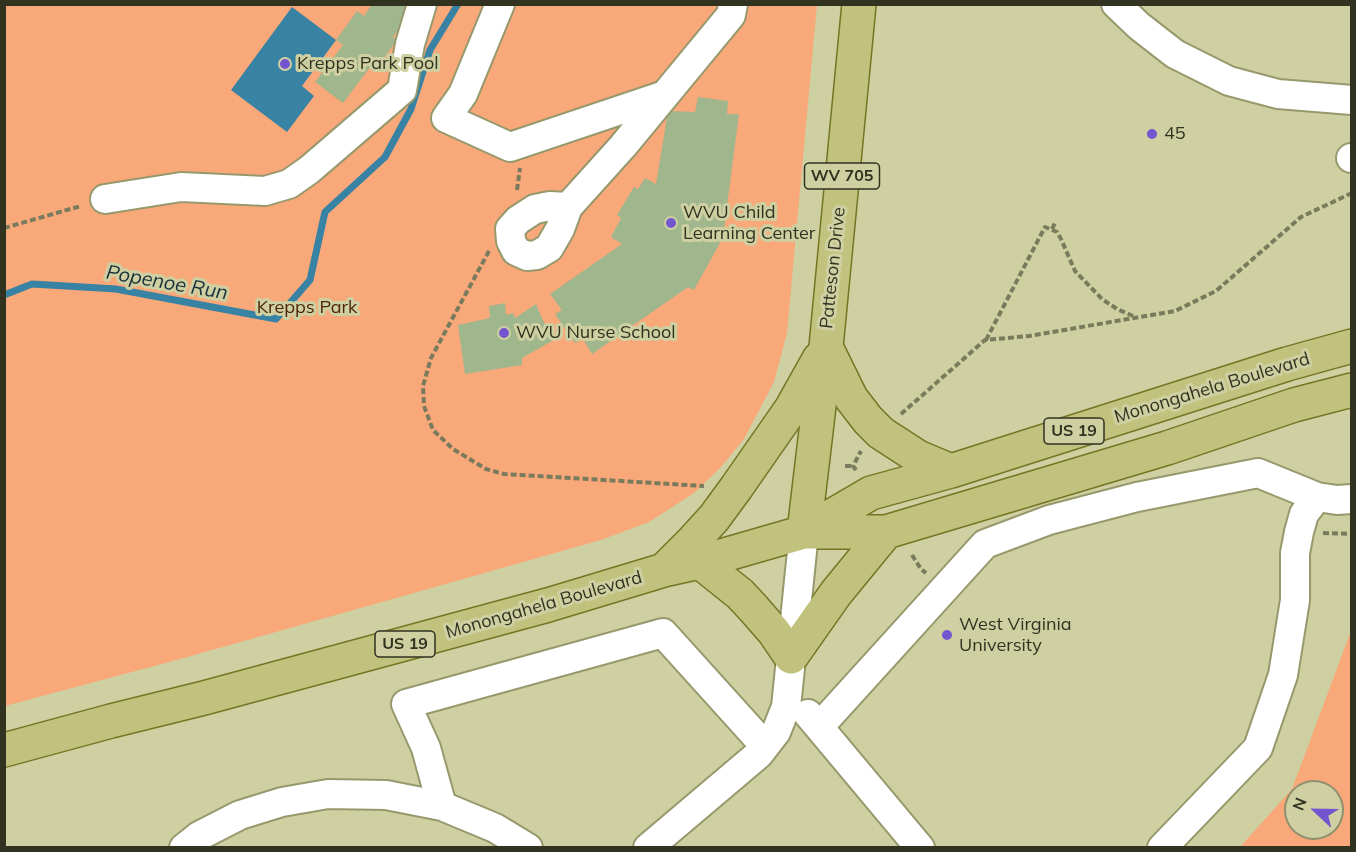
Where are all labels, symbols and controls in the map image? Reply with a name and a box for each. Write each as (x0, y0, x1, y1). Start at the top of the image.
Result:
place label: Krepps Park Pool (297, 53, 439, 75)
marker: Krepps Park Pool (278, 57, 292, 71)
place label: 45 (1164, 123, 1186, 145)
marker: 45 (1145, 127, 1159, 141)
road number: WV 705 (804, 163, 880, 189)
place label: WVU Child Learning Center (683, 202, 815, 244)
street label: Patteson Drive (816, 206, 850, 330)
marker: WVU Child Learning Center (664, 216, 678, 230)
water label: Popenoe Run (104, 260, 230, 306)
park label: Krepps Park (257, 297, 357, 319)
place label: WVU Nurse School (516, 322, 676, 344)
marker: WVU Nurse School (497, 326, 511, 340)
street label: Monongahela Boulevard (1112, 348, 1312, 428)
road number: US 19 (1044, 418, 1104, 444)
street label: Monongahela Boulevard (443, 567, 645, 643)
place label: West Virginia University (959, 614, 1072, 656)
marker: West Virginia University (940, 628, 954, 642)
road number: US 19 (375, 631, 435, 657)
north arrow (1284, 780, 1344, 840)
text: N (1288, 795, 1311, 813)

